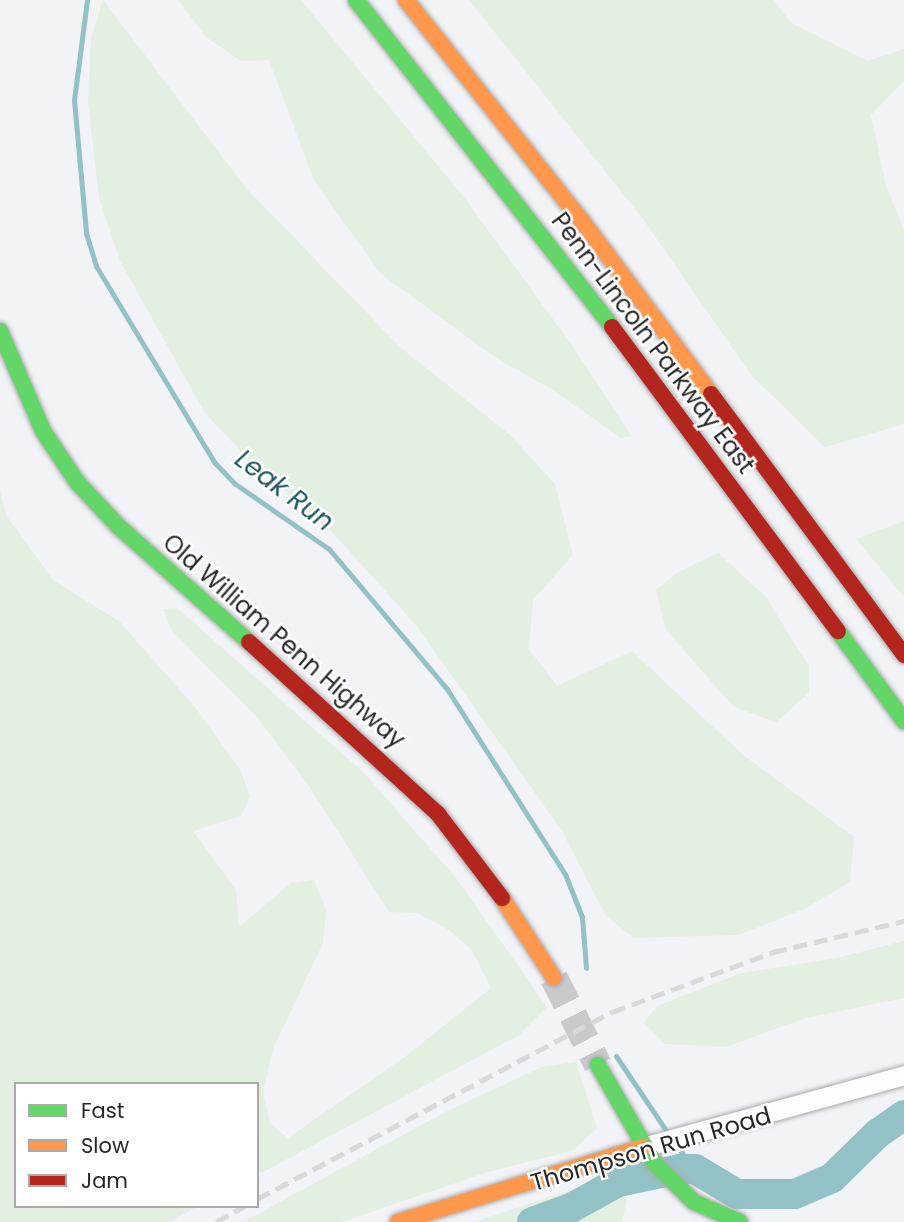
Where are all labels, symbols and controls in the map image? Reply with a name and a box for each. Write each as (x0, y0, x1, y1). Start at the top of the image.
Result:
street label: Penn-Lincoln Parkway East (546, 207, 760, 479)
water label: Leak Run (229, 444, 339, 538)
street label: Old William Penn Highway (157, 528, 411, 754)
legend (14, 1082, 259, 1208)
text: Fast (81, 1096, 124, 1125)
street label: Thompson Run Road (528, 1101, 774, 1197)
text: Slow (81, 1131, 129, 1160)
text: Jam (81, 1166, 128, 1195)

